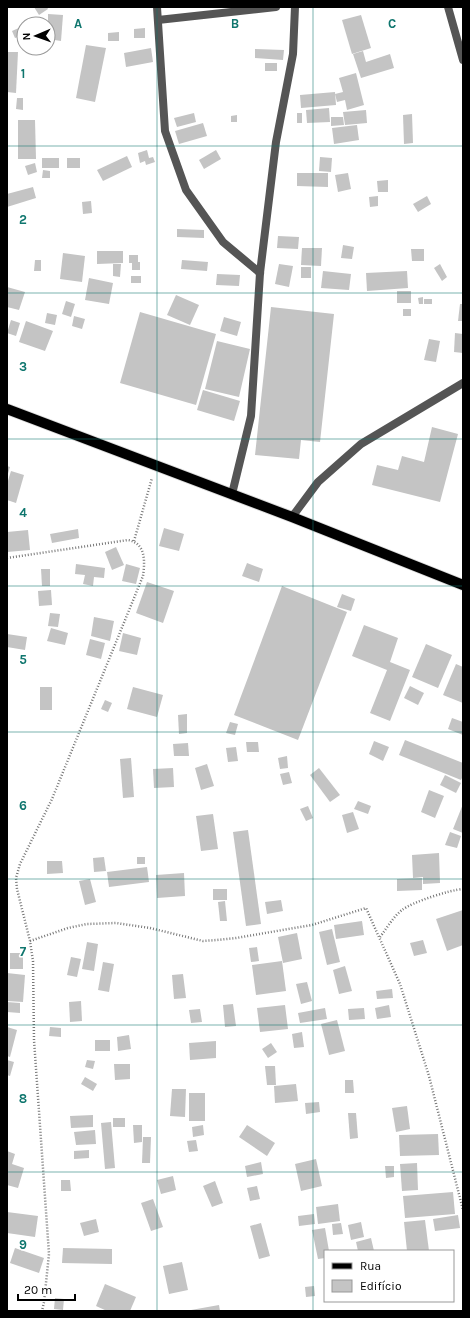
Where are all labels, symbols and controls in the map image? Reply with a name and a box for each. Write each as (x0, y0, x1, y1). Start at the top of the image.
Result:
north arrow (16, 16, 56, 56)
text: A (74, 16, 82, 31)
text: B (231, 16, 239, 31)
text: C (388, 16, 396, 31)
text: N (20, 32, 33, 41)
text: 1 (21, 66, 25, 81)
text: 2 (19, 212, 27, 227)
text: 3 (19, 359, 27, 374)
text: 4 (19, 505, 27, 520)
text: 5 (19, 652, 27, 667)
text: 6 (19, 798, 27, 813)
text: 7 (20, 944, 27, 959)
text: 8 (19, 1091, 27, 1106)
text: 9 (19, 1237, 27, 1252)
legend (324, 1250, 454, 1302)
text: Rua (360, 1259, 381, 1273)
scale bar (18, 1276, 75, 1302)
text: Edifício (360, 1279, 401, 1293)
text: 20 m (24, 1283, 52, 1297)

